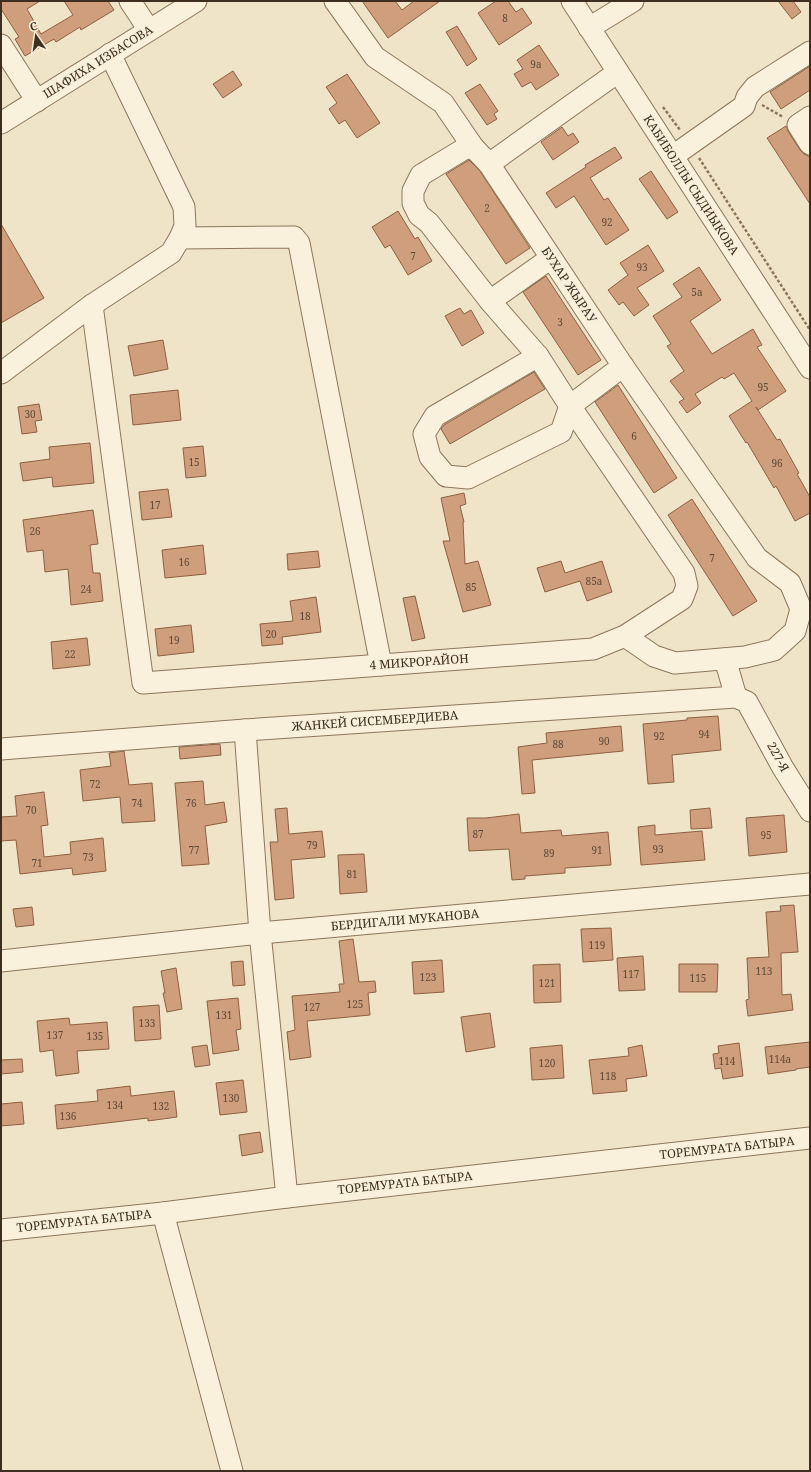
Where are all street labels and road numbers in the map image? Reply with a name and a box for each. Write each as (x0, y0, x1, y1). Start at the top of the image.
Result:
street label: ШАФИХА ИЗБАСОВА (40, 21, 156, 102)
street label: КАБИБОЛЛЫ СЫДИЫКОВА (640, 111, 743, 258)
street label: БУХАР ЖЫРАУ (538, 243, 601, 326)
street label: 4 МИКРОРАЙОН (369, 650, 470, 673)
street label: ЖАНКЕЙ СИСЕМБЕРДИЕВА (290, 706, 459, 735)
street label: 227-Я (763, 739, 794, 775)
street label: БЕРДИГАЛИ МУКАНОВА (330, 905, 480, 934)
street label: ТОРЕМУРАТА БАТЫРА (659, 1132, 796, 1163)
street label: ТОРЕМУРАТА БАТЫРА (337, 1167, 474, 1198)
street label: ТОРЕМУРАТА БАТЫРА (16, 1205, 153, 1236)

